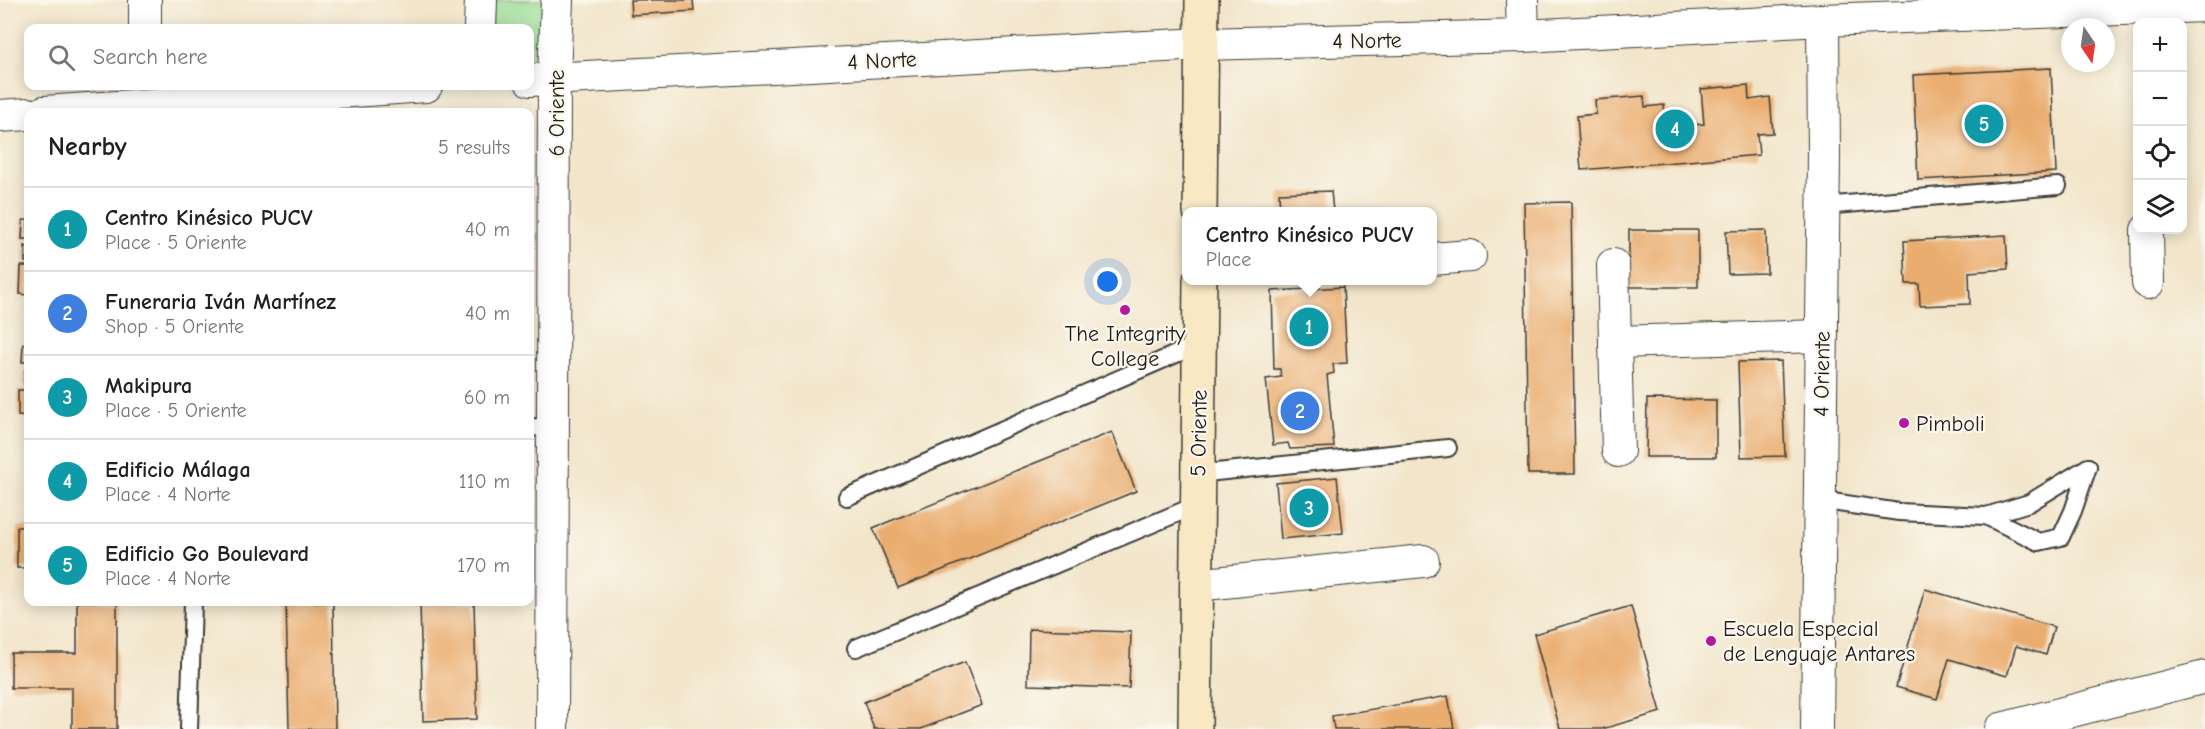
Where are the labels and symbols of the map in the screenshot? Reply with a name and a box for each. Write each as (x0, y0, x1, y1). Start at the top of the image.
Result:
north arrow (2061, 18, 2115, 72)
street label: 4 Norte (1332, 27, 1402, 55)
street label: 4 Norte (847, 46, 917, 76)
street label: 6 Oriente (544, 69, 570, 157)
pin: 5 (1964, 102, 2004, 146)
pin: 4 (1656, 106, 1694, 152)
your location (1093, 267, 1122, 296)
marker: The Integrity College (1118, 303, 1132, 317)
pin: 1 (1290, 304, 1328, 350)
place label: The Integrity College (1065, 321, 1185, 372)
street label: 4 Oriente (1808, 331, 1836, 417)
pin: 2 (1280, 388, 1320, 434)
street label: 5 Oriente (1185, 389, 1213, 477)
place label: Pimboli (1916, 411, 1985, 437)
marker: Pimboli (1897, 416, 1911, 430)
pin: 3 (1290, 486, 1328, 530)
place label: Escuela Especial de Lenguaje Antares (1723, 616, 1915, 667)
marker: Escuela Especial de Lenguaje Antares (1704, 634, 1718, 648)

